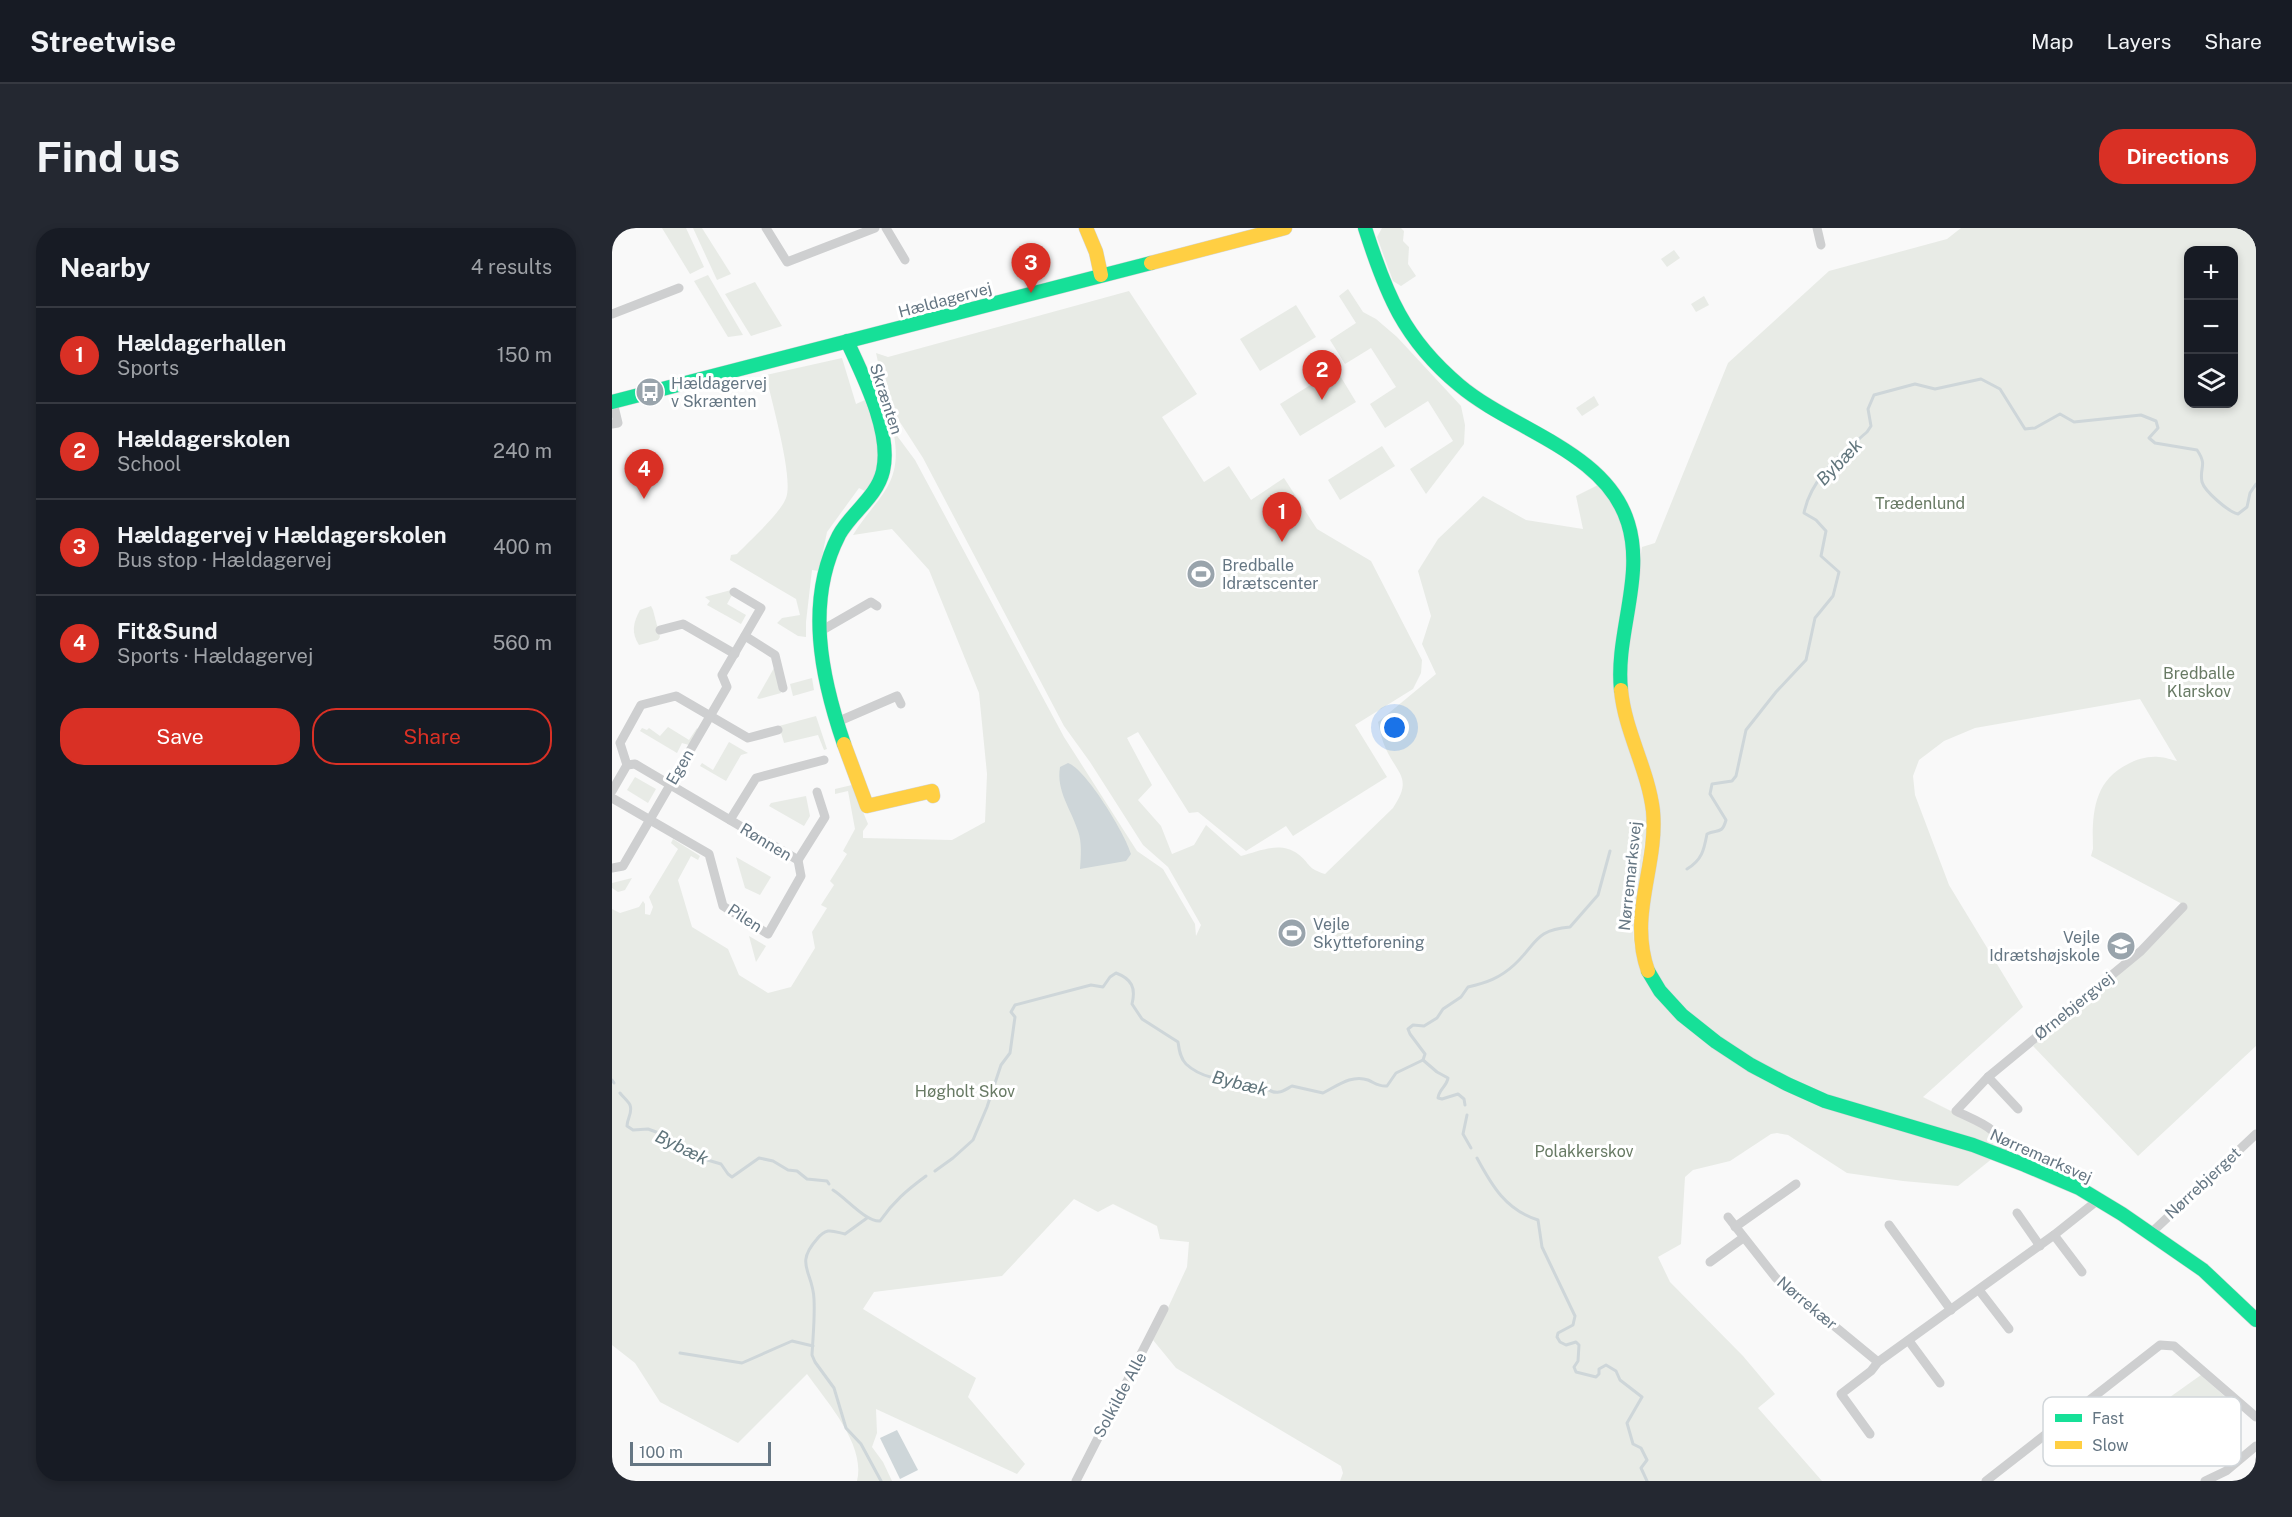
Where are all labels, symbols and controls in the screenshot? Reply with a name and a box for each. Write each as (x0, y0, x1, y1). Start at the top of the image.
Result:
text: Streetwise (30, 25, 176, 58)
text: Map (2031, 29, 2074, 54)
text: Layers (2107, 29, 2171, 54)
text: Share (2204, 29, 2262, 54)
button: Directions (2099, 129, 2256, 184)
text: Find us (36, 132, 180, 181)
pin: 3 (1012, 244, 1050, 293)
map controls (2184, 246, 2238, 408)
button: + (2184, 246, 2238, 300)
text: Nearby (60, 252, 150, 283)
text: 4 results (471, 255, 552, 279)
street label: Hældagervej (896, 278, 994, 322)
button: − (2184, 300, 2238, 354)
text: Hældagerhallen (117, 330, 286, 356)
text: 1 (75, 343, 84, 367)
text: 150 m (497, 343, 552, 367)
pin: 2 (1302, 350, 1342, 400)
button: layers (2184, 354, 2238, 408)
text: Sports (117, 356, 179, 380)
street label: Skrænten (866, 361, 906, 437)
place label: Hældagervej v Skrænten (671, 374, 767, 411)
bus stop icon: Hældagervej v Skrænten (634, 376, 666, 408)
text: Hældagerskolen (117, 426, 290, 452)
water label: Bybæk (1812, 434, 1866, 490)
text: 2 (73, 439, 86, 463)
text: 240 m (493, 439, 552, 463)
pin: 4 (624, 450, 663, 499)
text: School (117, 452, 181, 476)
pin: 1 (1262, 492, 1302, 542)
park label: Trædenlund (1875, 494, 1965, 513)
text: Hældagervej v Hældagerskolen (117, 522, 447, 548)
text: 3 (73, 535, 86, 559)
text: 400 m (493, 535, 552, 559)
text: Bus stop · Hældagervej (117, 548, 332, 572)
place label: Bredballe Idrætscenter (1222, 556, 1319, 593)
sports icon: Bredballe Idrætscenter (1185, 558, 1217, 590)
text: Fit&Sund (117, 618, 218, 644)
text: 4 (73, 631, 86, 655)
text: 560 m (492, 631, 552, 655)
text: Sports · Hældagervej (117, 644, 313, 668)
park label: Bredballe Klarskov (2163, 664, 2235, 701)
button: Save (60, 708, 300, 765)
button: Share (312, 708, 552, 765)
your location (1380, 713, 1409, 742)
street label: Egen (662, 746, 698, 788)
street label: Rønnen (737, 819, 795, 865)
street label: Nørremarksvej (1615, 820, 1645, 932)
street label: Pilen (724, 900, 766, 936)
place label: Vejle Skytteforening (1313, 915, 1425, 952)
sports icon: Vejle Skytteforening (1276, 917, 1308, 949)
place label: Vejle Idrætshøjskole (1989, 928, 2100, 965)
school or university icon: Vejle Idrætshøjskole (2105, 930, 2137, 962)
street label: Ørnebjergvej (2031, 968, 2117, 1044)
water label: Bybæk (1210, 1066, 1270, 1100)
park label: Høgholt Skov (915, 1082, 1015, 1101)
water label: Bybæk (652, 1125, 712, 1169)
street label: Nørremarksvej (1987, 1125, 2095, 1187)
park label: Polakkerskov (1534, 1142, 1634, 1161)
street label: Nørrebjerget (2161, 1143, 2245, 1223)
street label: Nørrekær (1773, 1272, 1841, 1334)
street label: Solkilde Alle (1090, 1349, 1150, 1441)
legend (2043, 1397, 2241, 1466)
text: Fast (2092, 1409, 2124, 1428)
text: Slow (2092, 1436, 2129, 1455)
scale bar (630, 1439, 771, 1466)
text: 100 m (639, 1443, 683, 1462)

